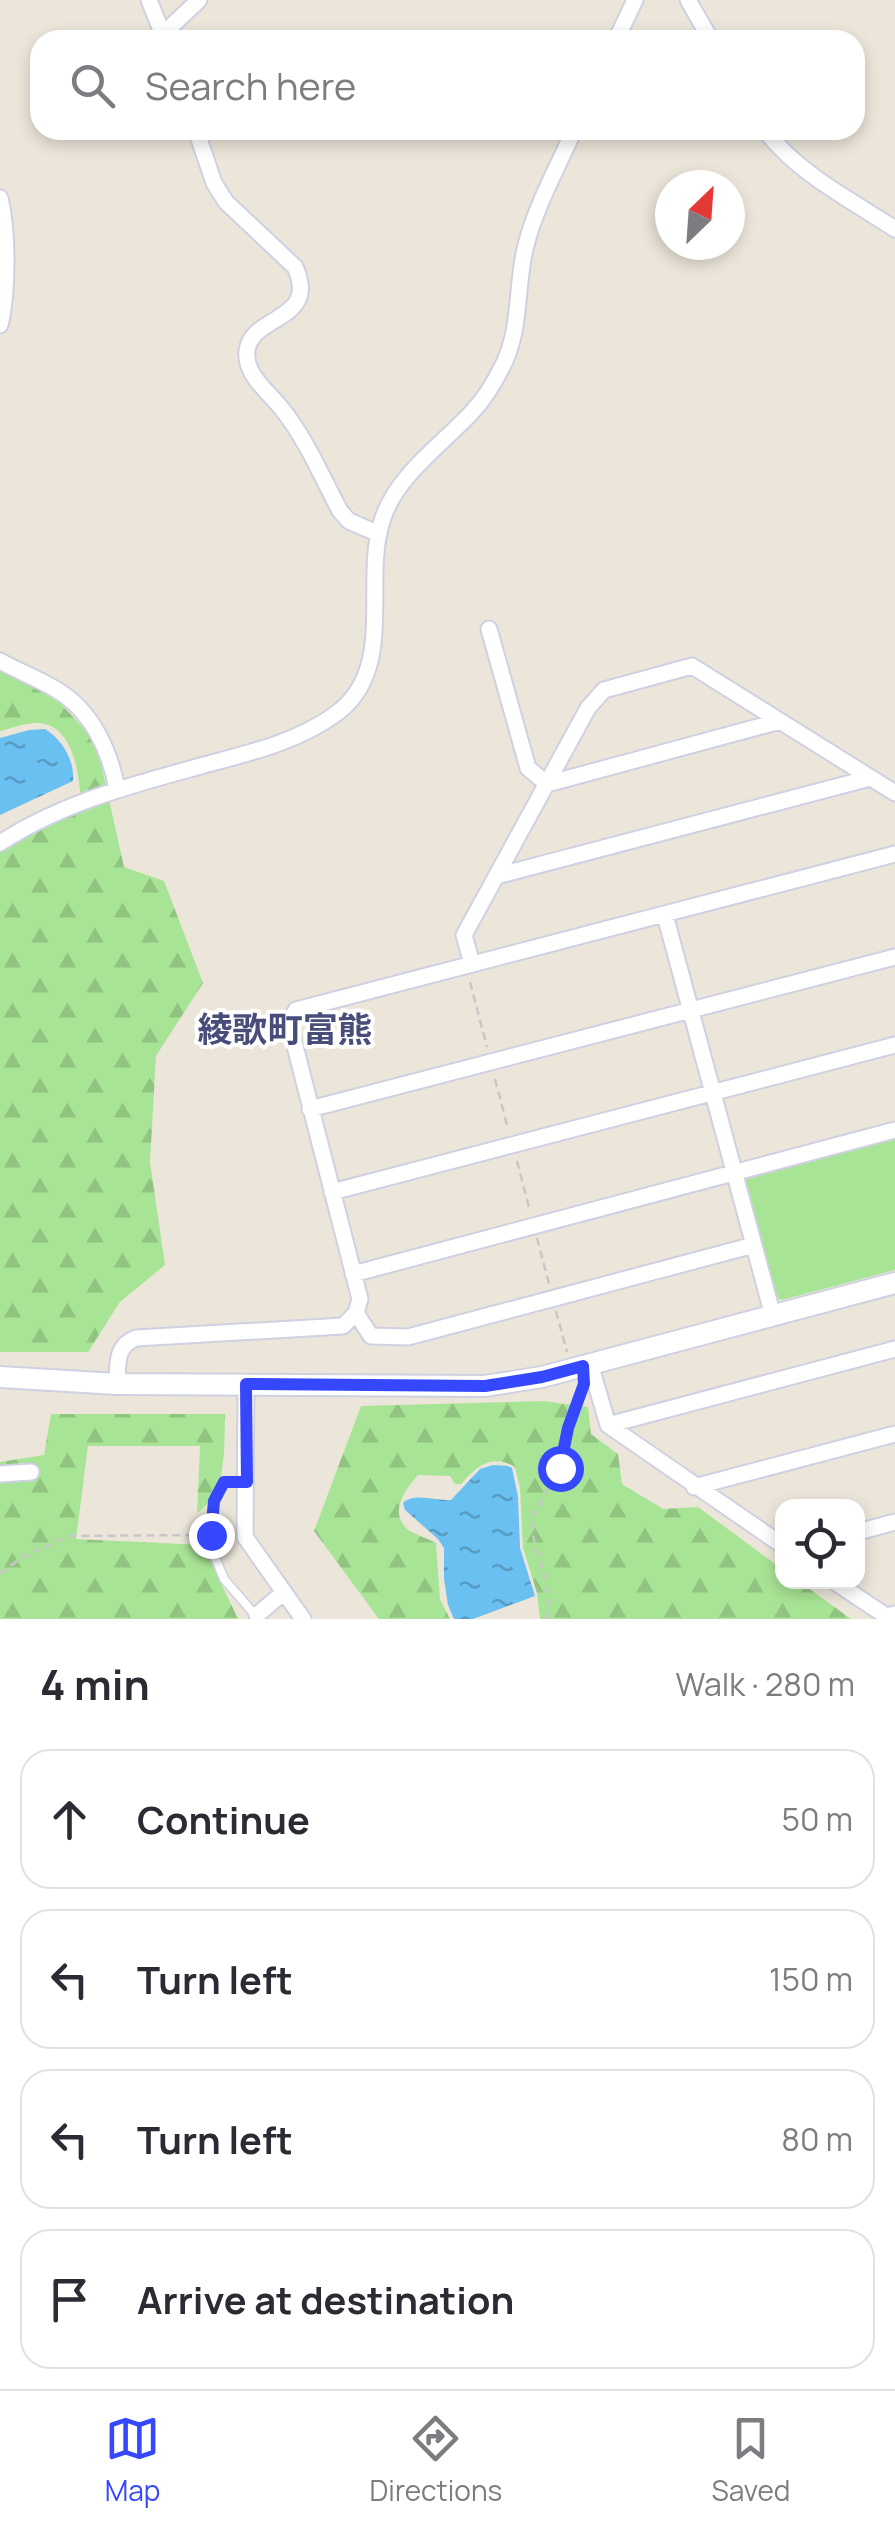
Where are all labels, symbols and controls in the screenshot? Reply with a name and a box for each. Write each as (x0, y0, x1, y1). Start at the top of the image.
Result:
search box (30, 30, 865, 140)
icon: search (65, 58, 120, 113)
text: Search here (145, 59, 356, 111)
north arrow (655, 170, 745, 260)
district label: 綾歌町富熊 (197, 1005, 373, 1053)
route start (538, 1446, 584, 1492)
map controls (775, 1499, 865, 1589)
button: locate (775, 1499, 865, 1589)
route end (189, 1513, 235, 1559)
text: 4 min (40, 1655, 150, 1713)
text: Walk · 280 m (675, 1662, 855, 1706)
icon: ahead (42, 1792, 97, 1847)
text: Continue (137, 1793, 310, 1845)
text: 50 m (781, 1797, 853, 1841)
icon: left (42, 1952, 97, 2007)
text: Turn left (137, 1953, 293, 2005)
text: 150 m (769, 1957, 853, 2001)
icon: left (42, 2112, 97, 2167)
text: Turn left (137, 2113, 293, 2165)
text: 80 m (781, 2117, 853, 2161)
icon: arrive (42, 2272, 97, 2327)
text: Arrive at destination (137, 2273, 514, 2325)
tab: Map (105, 2411, 160, 2509)
tab: Directions (370, 2411, 502, 2509)
tab: Saved (711, 2411, 790, 2509)

